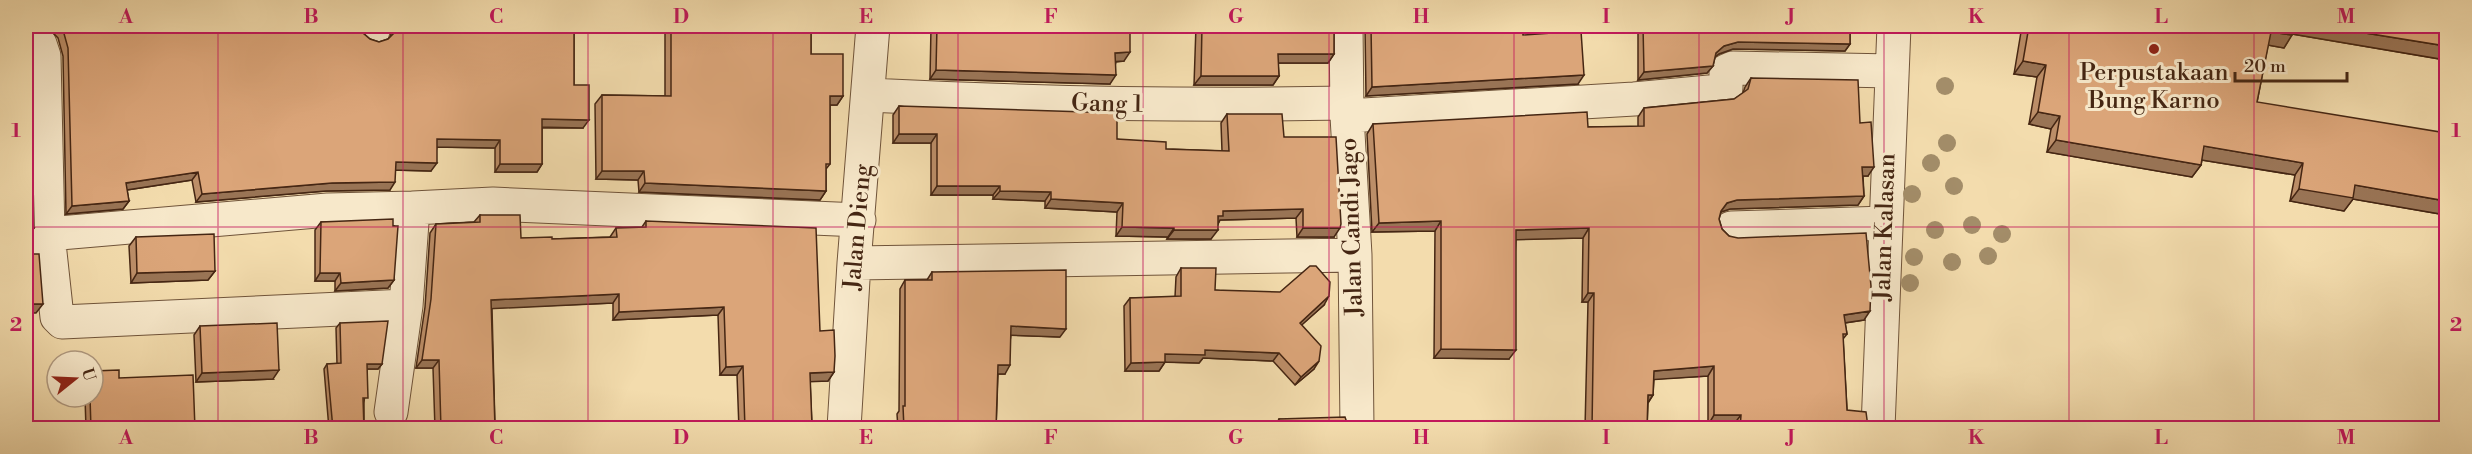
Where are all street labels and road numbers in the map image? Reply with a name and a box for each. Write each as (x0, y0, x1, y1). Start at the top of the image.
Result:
street label: Gang 1 (1071, 88, 1144, 120)
street label: Jalan Candi Jago (1334, 137, 1370, 318)
street label: Jalan Kalasan (1867, 153, 1903, 302)
street label: Jalan Dieng (837, 162, 878, 292)

